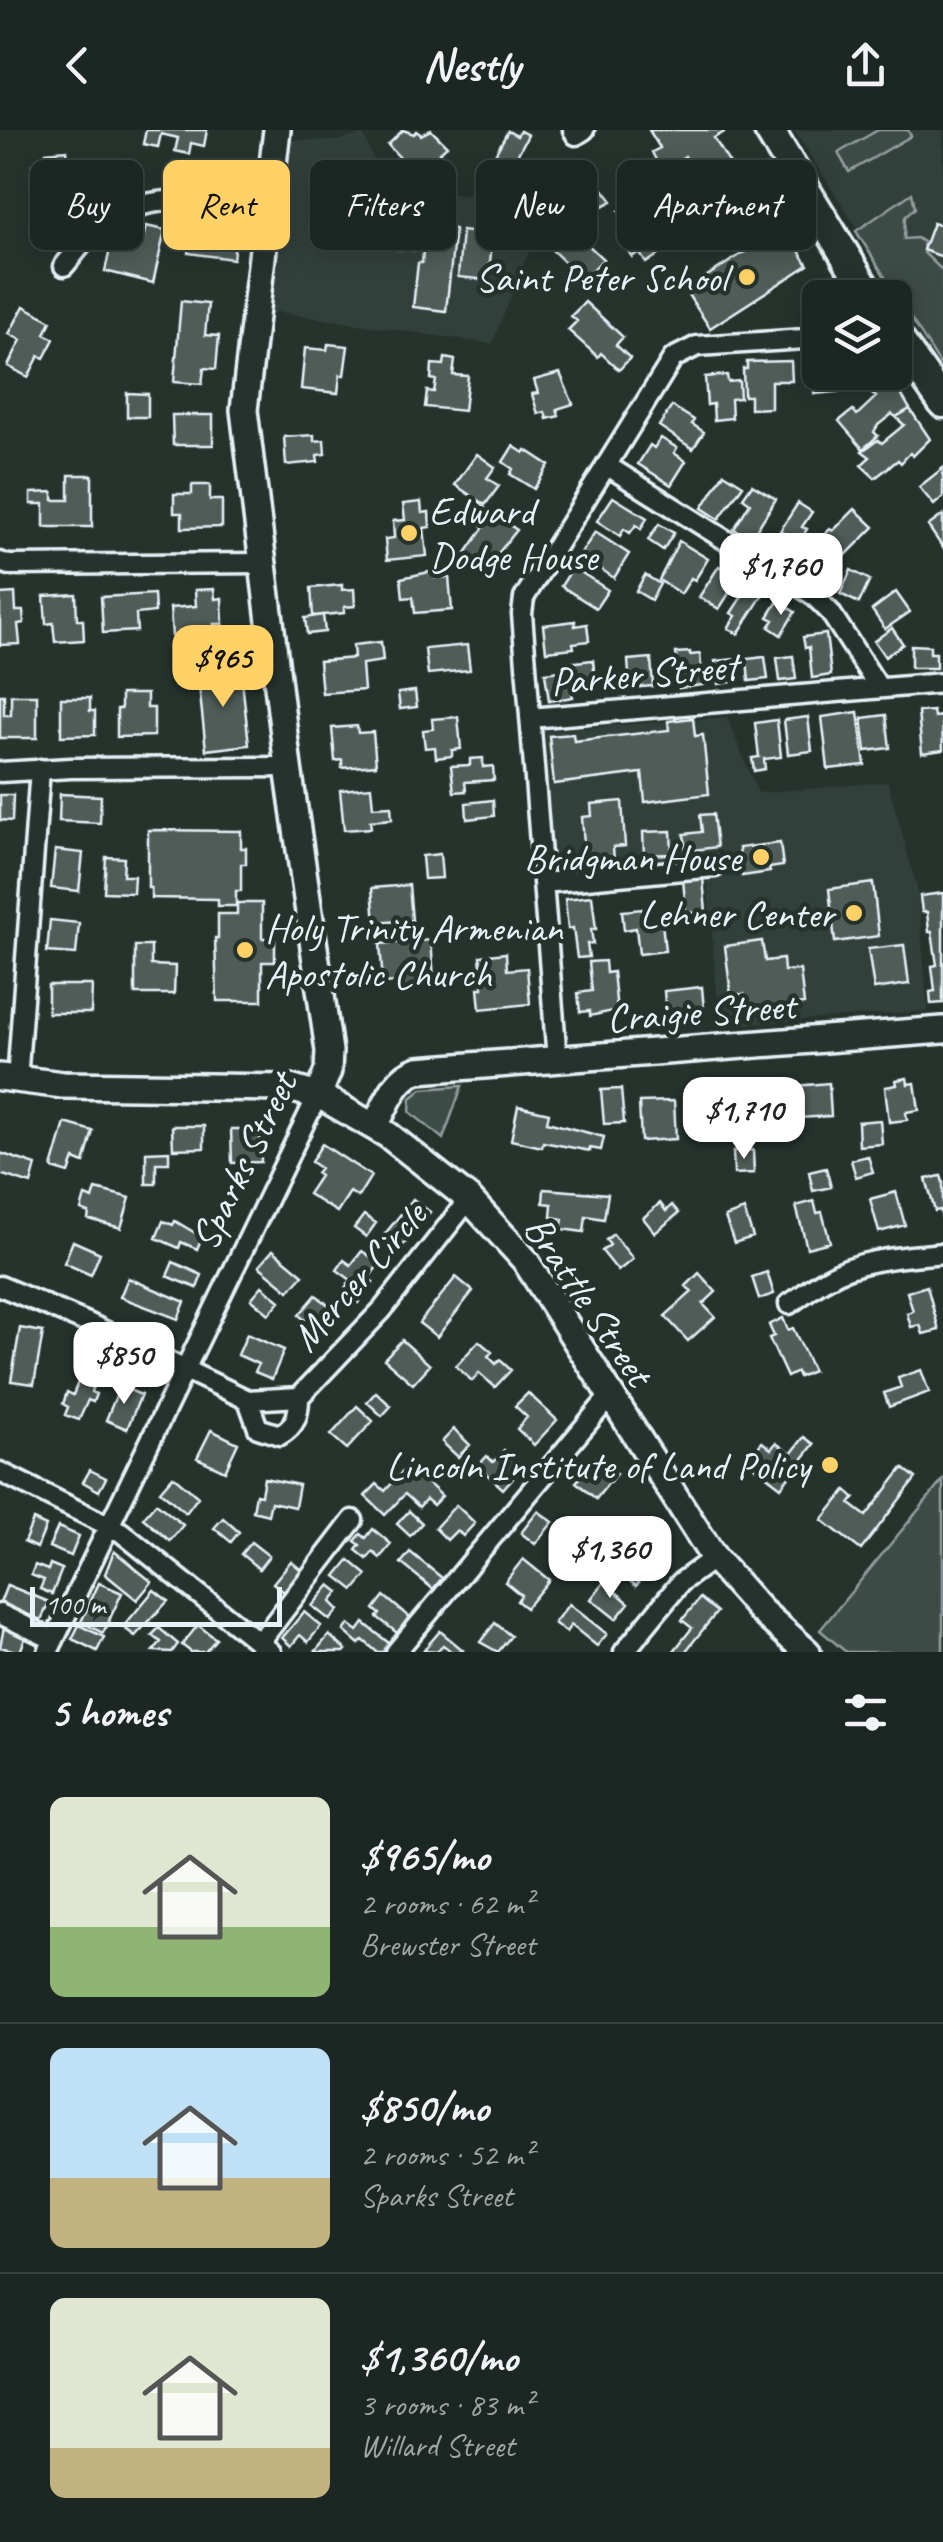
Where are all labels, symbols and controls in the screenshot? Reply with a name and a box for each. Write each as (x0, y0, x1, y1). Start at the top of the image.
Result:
text: Nestly (423, 37, 520, 94)
icon: back (50, 38, 105, 93)
icon: share (838, 38, 893, 93)
chip: Buy (30, 160, 143, 250)
chip: Rent (163, 160, 290, 250)
chip: Filters (310, 160, 456, 250)
chip: New (476, 160, 597, 250)
chip: Apartment (617, 160, 816, 250)
place label: Saint Peter School (475, 253, 734, 303)
marker: Saint Peter School (736, 266, 758, 288)
map controls (802, 280, 912, 390)
button: layers (802, 280, 912, 390)
place label: Edward Dodge House (429, 486, 600, 582)
marker: Edward Dodge House (398, 522, 420, 544)
pin: $1,760 (700, 533, 862, 618)
text: $1,760 (742, 545, 820, 586)
pin: $965 (164, 625, 282, 710)
text: $965 (194, 637, 252, 678)
street label: Parker Street (548, 640, 745, 707)
place label: Bridgman House (524, 833, 744, 883)
marker: Bridgman House (750, 846, 772, 868)
place label: Lehner Center (640, 889, 838, 939)
marker: Lehner Center (843, 902, 865, 924)
place label: Holy Trinity Armenian Apostolic Church (265, 903, 564, 999)
marker: Holy Trinity Armenian Apostolic Church (234, 939, 256, 961)
street label: Craigie Street (605, 980, 801, 1044)
street label: Sparks Street (180, 1061, 310, 1258)
pin: $1,710 (663, 1077, 825, 1162)
text: $1,710 (705, 1089, 783, 1130)
street label: Mercer Circle (280, 1189, 439, 1362)
street label: Brattle Street (513, 1206, 665, 1398)
pin: $850 (65, 1322, 183, 1407)
text: $850 (95, 1334, 153, 1375)
place label: Lincoln Institute of Land Policy (386, 1441, 813, 1491)
marker: Lincoln Institute of Land Policy (819, 1454, 841, 1476)
pin: $1,360 (529, 1516, 691, 1601)
text: $1,360 (570, 1528, 650, 1569)
scale bar (30, 1582, 282, 1626)
text: 100 m (45, 1587, 105, 1622)
icon: filters (838, 1685, 893, 1740)
text: 5 homes (50, 1686, 168, 1739)
text: $965/mo (360, 1830, 489, 1883)
icon: home (130, 1837, 250, 1957)
text: 2 rooms · 62 m² (360, 1883, 533, 1924)
text: Brewster Street (360, 1924, 535, 1965)
text: $850/mo (360, 2081, 489, 2134)
icon: home (130, 2088, 250, 2208)
text: 2 rooms · 52 m² (360, 2134, 533, 2175)
text: Sparks Street (360, 2175, 513, 2216)
text: $1,360/mo (360, 2331, 518, 2384)
icon: home (130, 2338, 250, 2458)
text: 3 rooms · 83 m² (360, 2384, 533, 2425)
text: Willard Street (360, 2425, 515, 2466)

